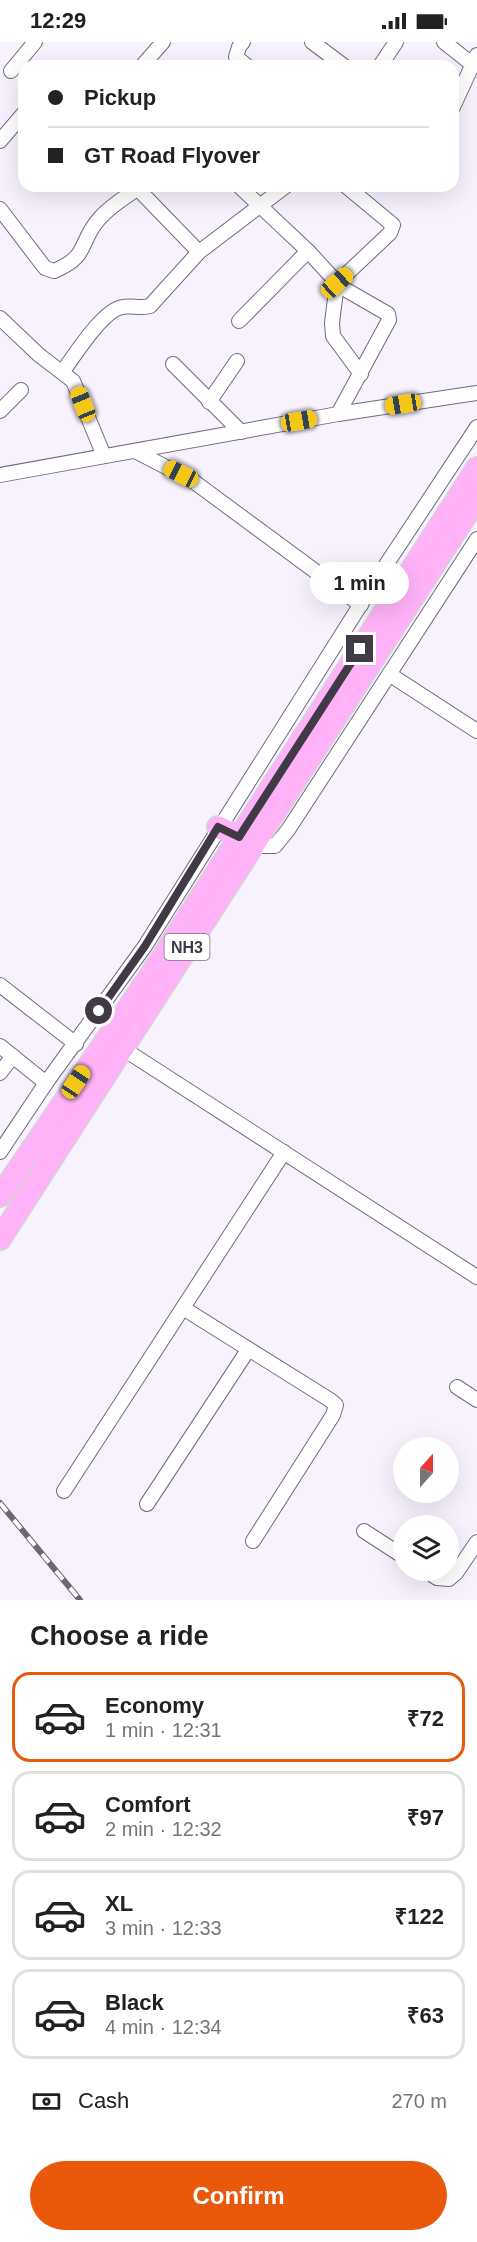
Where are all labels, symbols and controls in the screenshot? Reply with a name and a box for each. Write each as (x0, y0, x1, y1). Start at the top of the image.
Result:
text: 12:29 (30, 8, 86, 33)
text: Pickup (84, 85, 156, 110)
text: GT Road Flyover (84, 143, 260, 168)
car (318, 264, 356, 302)
car (68, 384, 98, 424)
car (384, 392, 422, 416)
car (280, 409, 318, 433)
car (161, 458, 201, 490)
callout: 1 min (310, 562, 410, 604)
text: 1 min (333, 572, 386, 594)
route end (346, 635, 373, 662)
road number: NH3 (164, 934, 210, 960)
route start (85, 997, 112, 1024)
car (58, 1062, 94, 1102)
north arrow (393, 1437, 459, 1503)
map controls (393, 1437, 459, 1581)
button: layers (393, 1515, 459, 1581)
text: Choose a ride (30, 1621, 209, 1651)
icon: car (33, 1690, 87, 1744)
text: Economy (105, 1693, 204, 1718)
text: ₹72 (407, 1706, 444, 1731)
text: 1 min · 12:31 (105, 1719, 222, 1741)
icon: car (33, 1789, 87, 1843)
text: Comfort (105, 1792, 191, 1817)
text: ₹97 (407, 1805, 444, 1830)
text: 2 min · 12:32 (105, 1818, 222, 1840)
icon: car (33, 1888, 87, 1942)
text: XL (105, 1891, 133, 1916)
text: ₹122 (395, 1904, 444, 1929)
text: 3 min · 12:33 (105, 1917, 222, 1939)
icon: car (33, 1987, 87, 2041)
text: Black (105, 1990, 164, 2015)
text: ₹63 (407, 2003, 444, 2028)
text: 4 min · 12:34 (105, 2016, 222, 2038)
icon: cash (30, 2085, 63, 2118)
text: Cash (78, 2088, 129, 2113)
text: 270 m (391, 2090, 447, 2112)
button: Confirm (30, 2161, 447, 2230)

